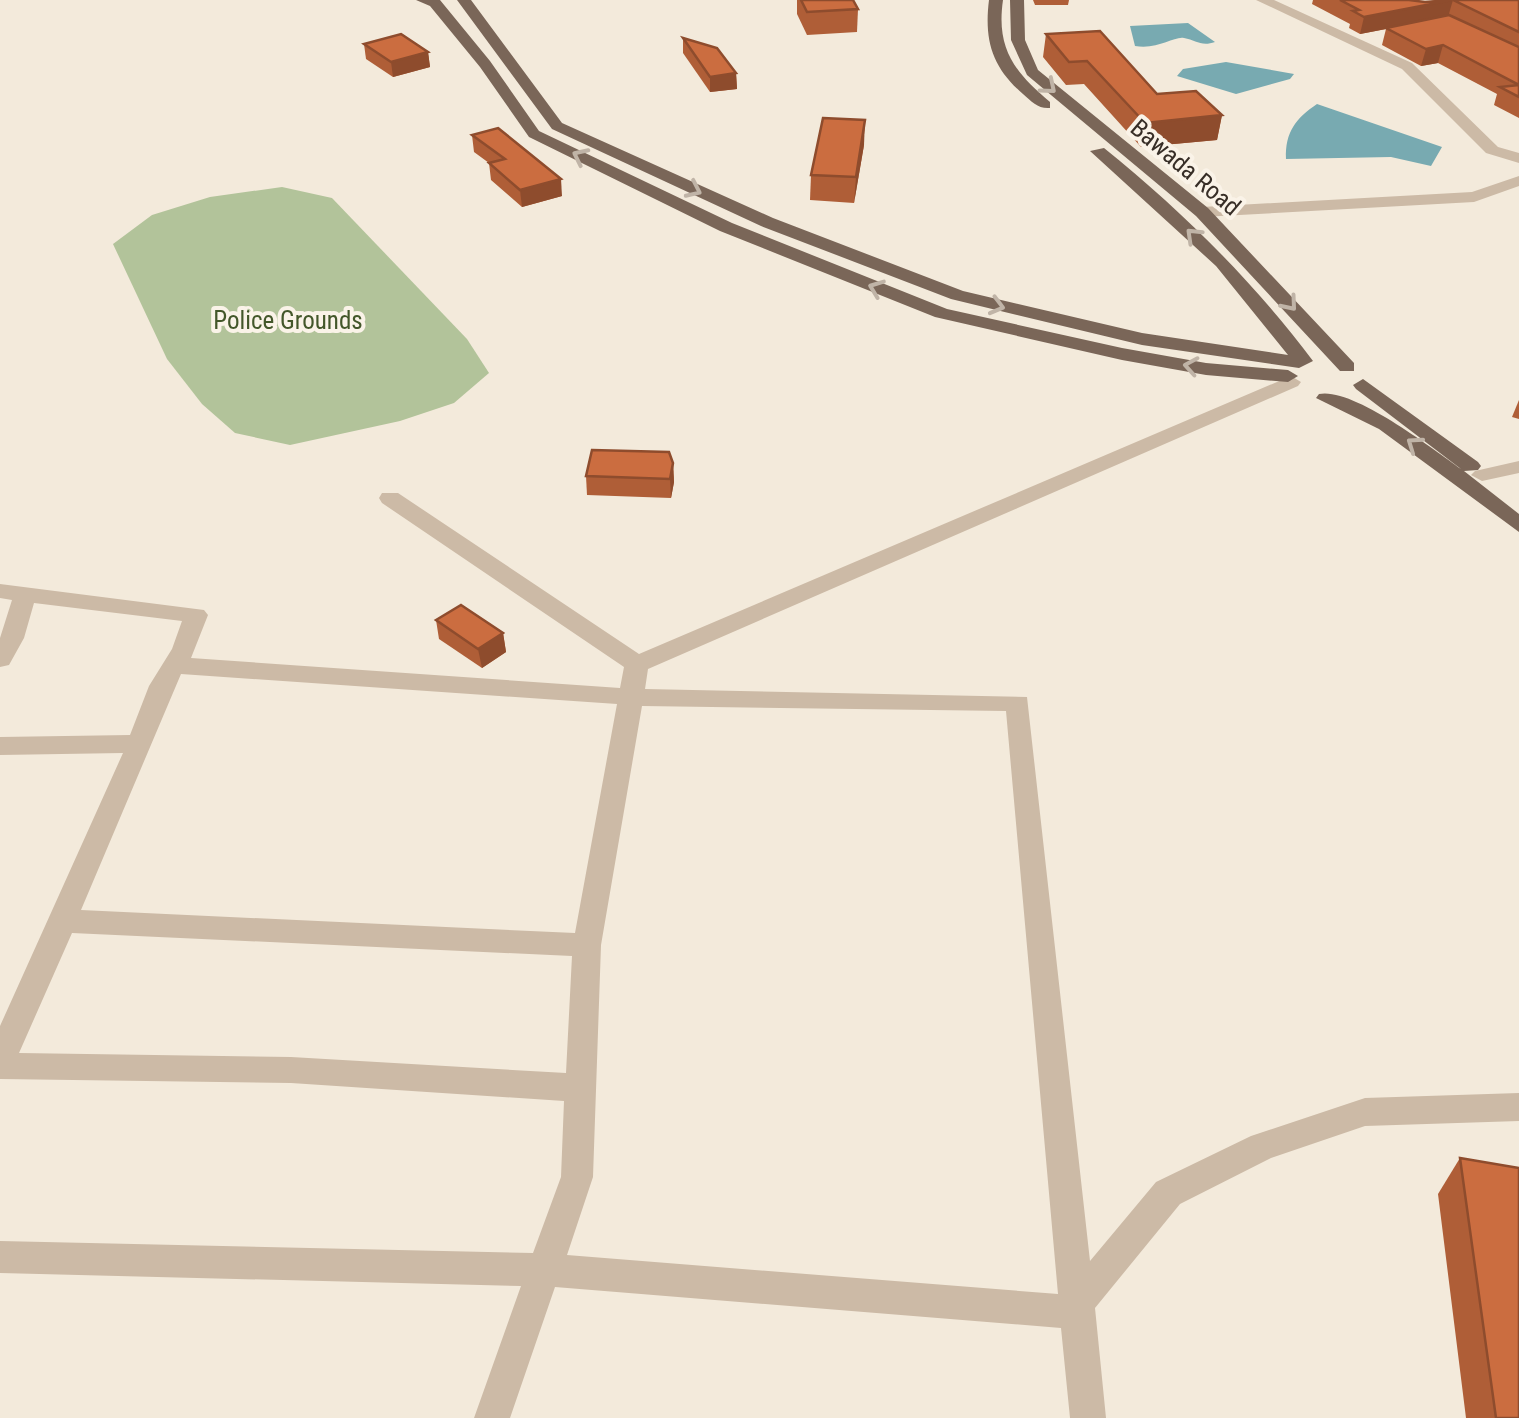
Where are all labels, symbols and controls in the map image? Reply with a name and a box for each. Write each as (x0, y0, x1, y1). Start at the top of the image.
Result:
one-way arrow (1037, 75, 1056, 93)
street label: Bawada Road (1125, 113, 1246, 222)
one-way arrow (572, 149, 590, 168)
one-way arrow (684, 177, 702, 197)
one-way arrow (1187, 229, 1205, 247)
one-way arrow (869, 279, 886, 300)
one-way arrow (1278, 292, 1296, 310)
one-way arrow (988, 294, 1005, 315)
park label: Police Grounds (213, 306, 363, 335)
one-way arrow (1183, 357, 1199, 378)
one-way arrow (1407, 439, 1425, 456)

